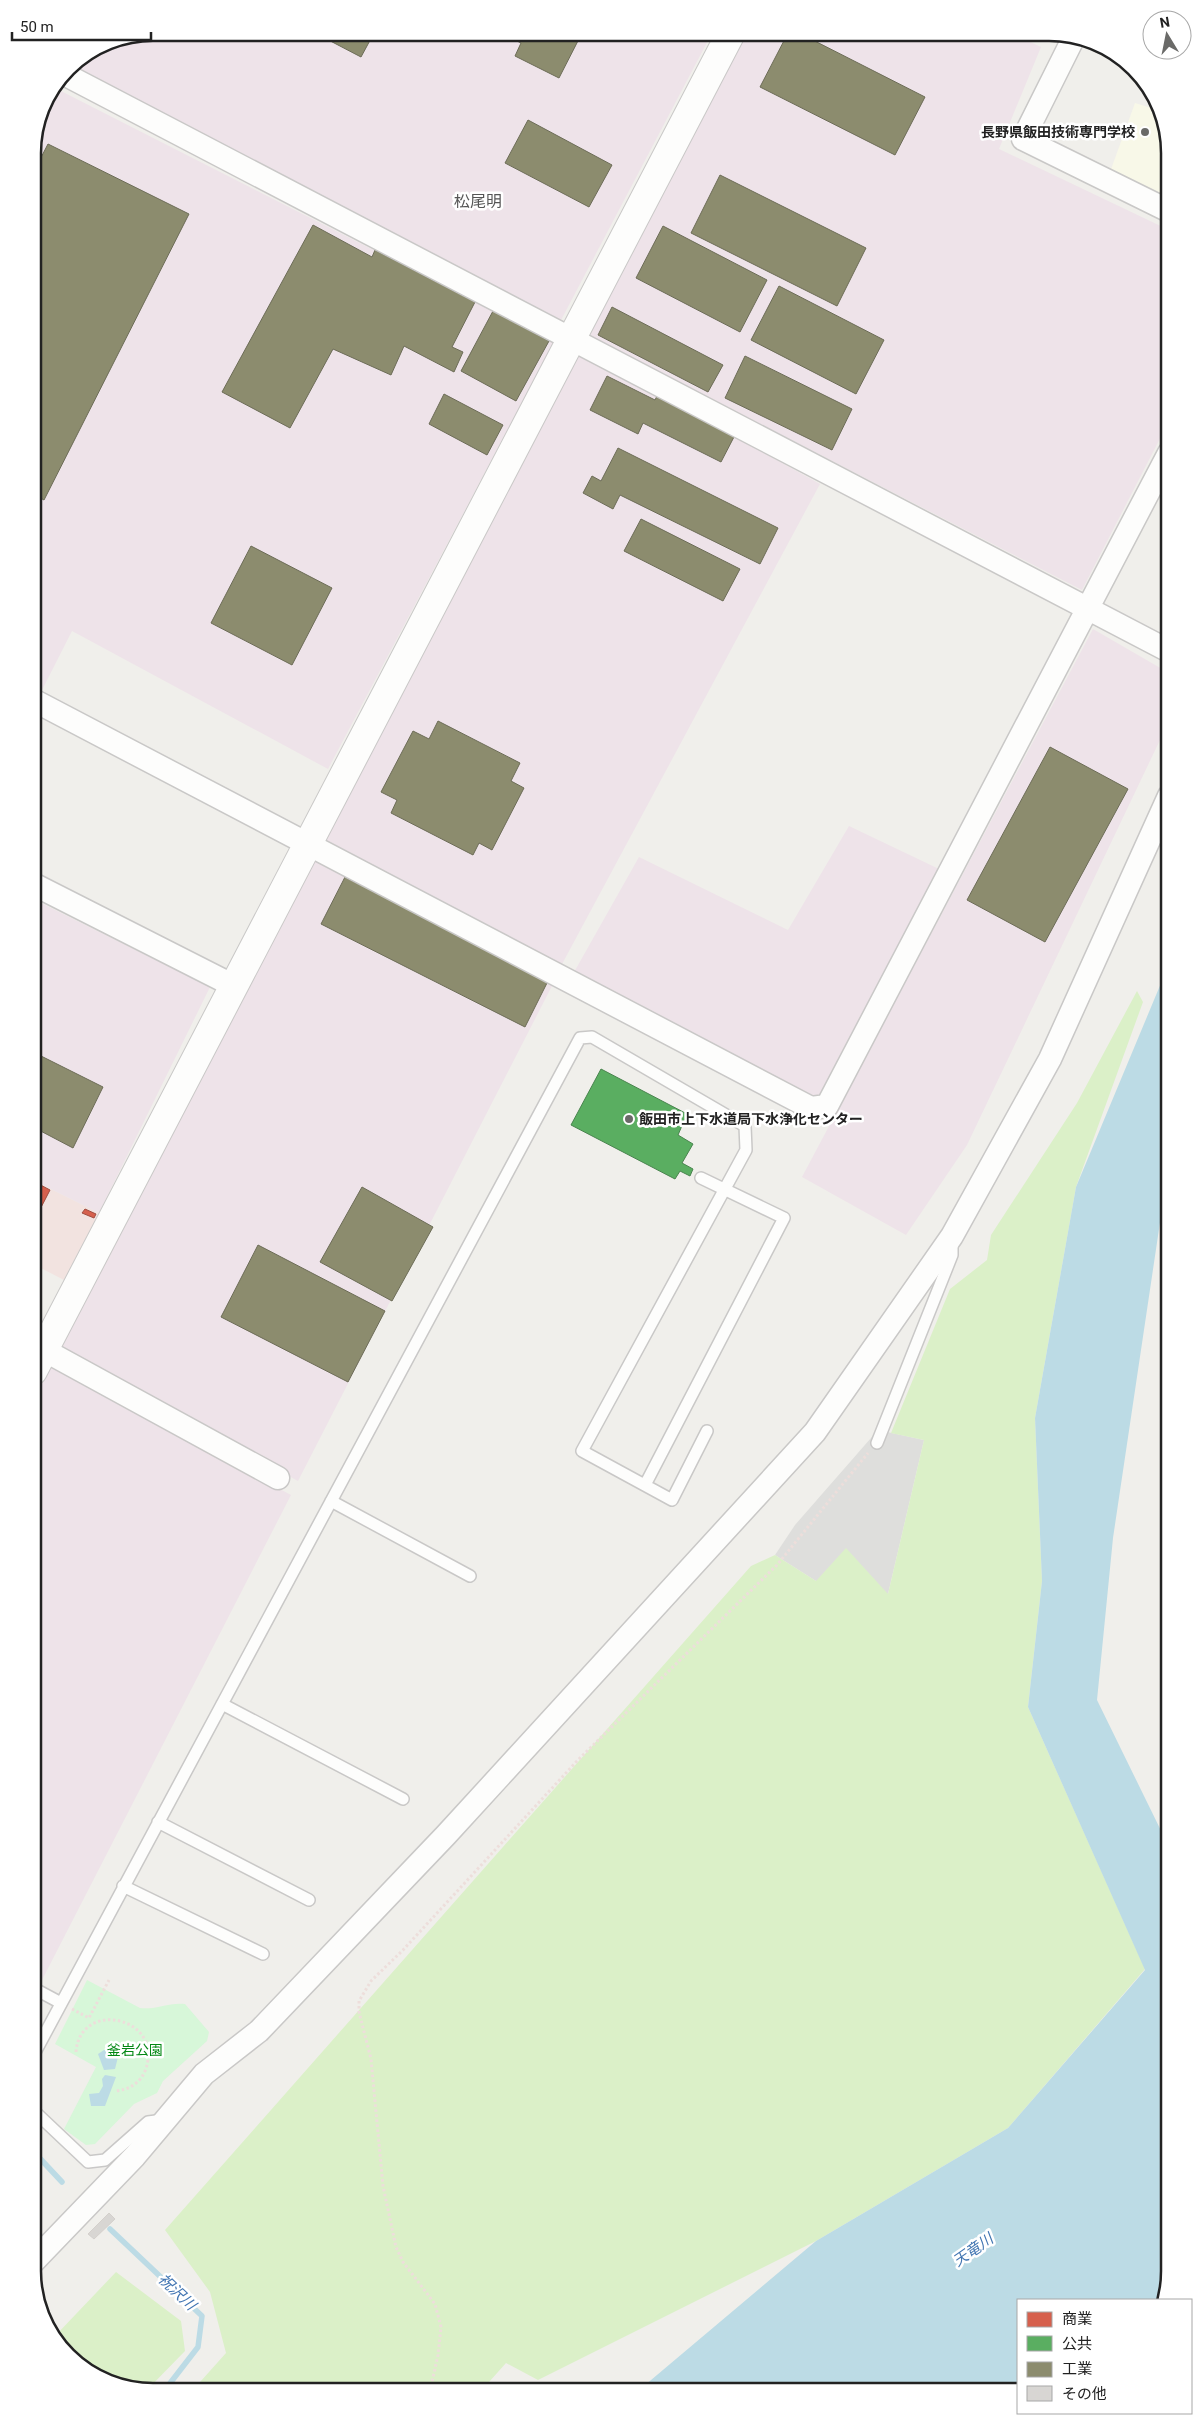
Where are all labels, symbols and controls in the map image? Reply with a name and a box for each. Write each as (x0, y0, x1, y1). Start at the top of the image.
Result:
scale bar (12, 10, 151, 42)
north arrow (1142, 10, 1192, 60)
text: N (1158, 13, 1171, 31)
text: 50 m (20, 18, 54, 36)
place label: 長野県飯田技術専門学校 (981, 124, 1135, 140)
marker: 長野県飯田技術専門学校 (1139, 126, 1151, 138)
district label: 松尾明 (454, 192, 502, 211)
place label: 飯田市上下水道局下水浄化センター (639, 1111, 863, 1127)
marker: 飯田市上下水道局下水浄化センター (623, 1113, 635, 1125)
park label: 釜岩公園 (107, 2042, 163, 2058)
water label: 天竜川 (949, 2229, 998, 2270)
water label: 祝沢川 (154, 2270, 201, 2315)
legend (1017, 2299, 1192, 2414)
text: 商業 (1062, 2310, 1092, 2328)
text: 公共 (1062, 2335, 1092, 2353)
text: 工業 (1062, 2360, 1092, 2378)
text: その他 (1062, 2385, 1107, 2403)

